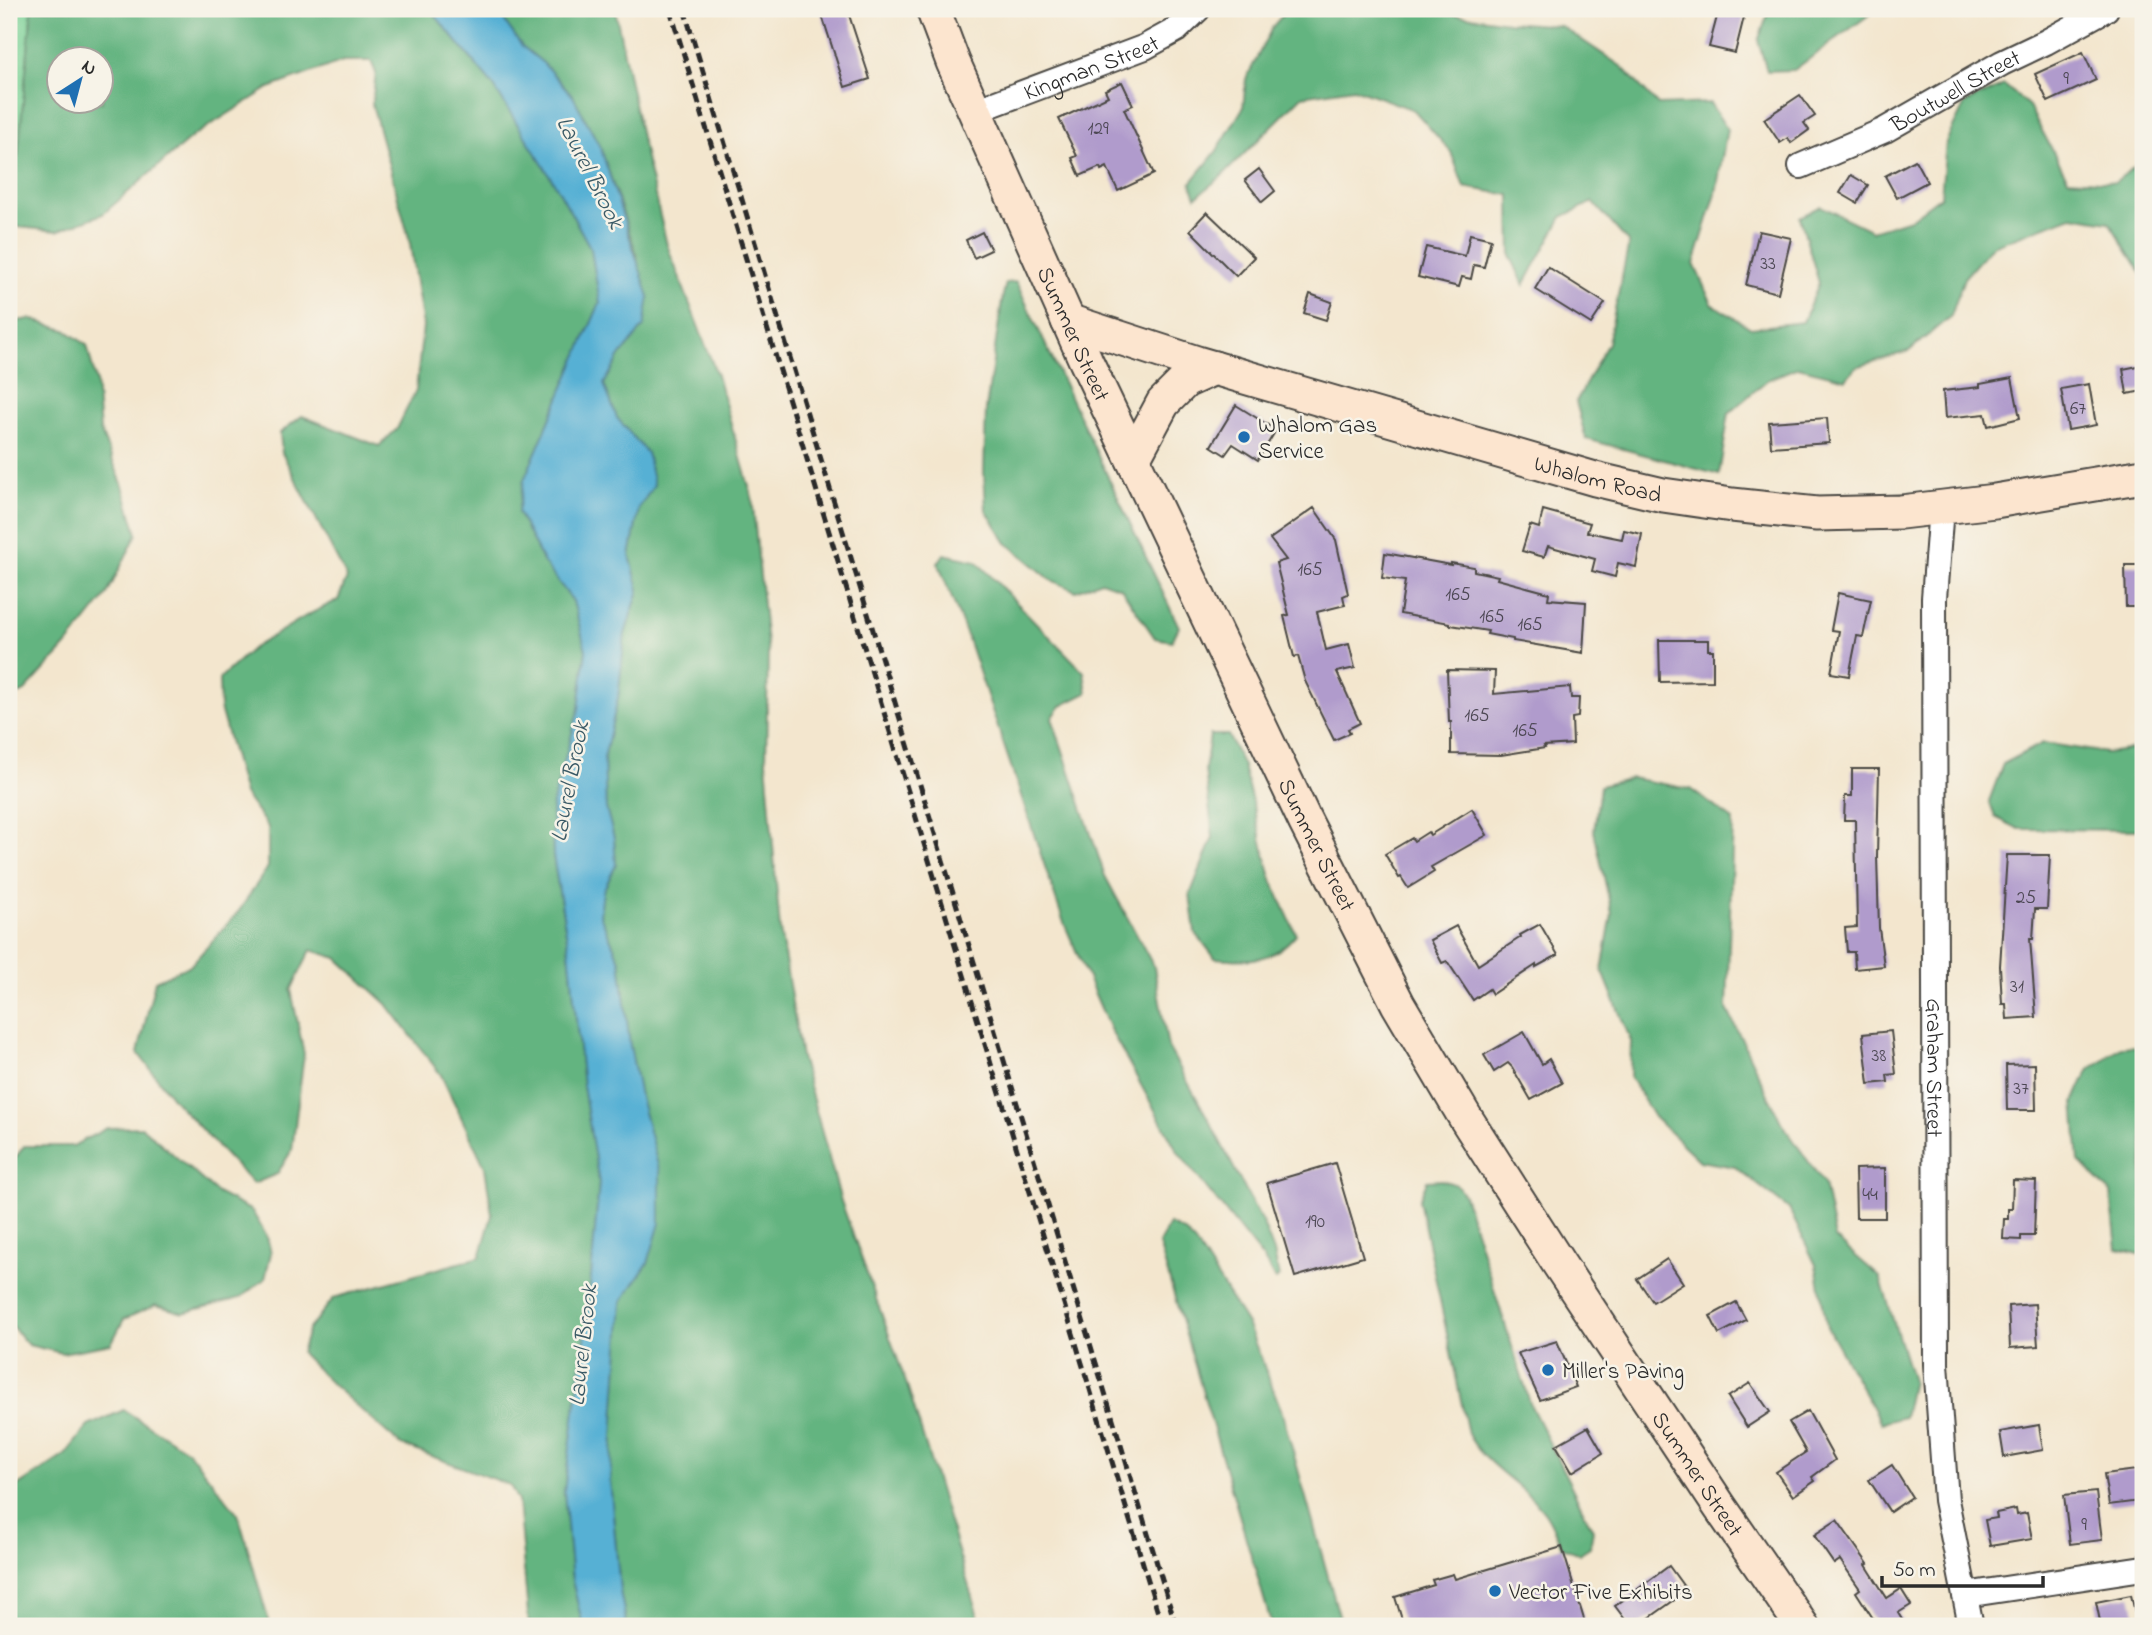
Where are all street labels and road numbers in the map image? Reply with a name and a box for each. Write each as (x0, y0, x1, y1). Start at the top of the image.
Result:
street label: Kingman Street (1019, 28, 1166, 110)
street label: Boutwell Street (1884, 42, 2027, 143)
street label: Summer Street (1027, 262, 1117, 408)
street label: Whalom Road (1530, 448, 1665, 513)
street label: Summer Street (1268, 774, 1362, 918)
street label: Graham Street (1916, 998, 1949, 1138)
street label: Summer Street (1642, 1406, 1750, 1545)

